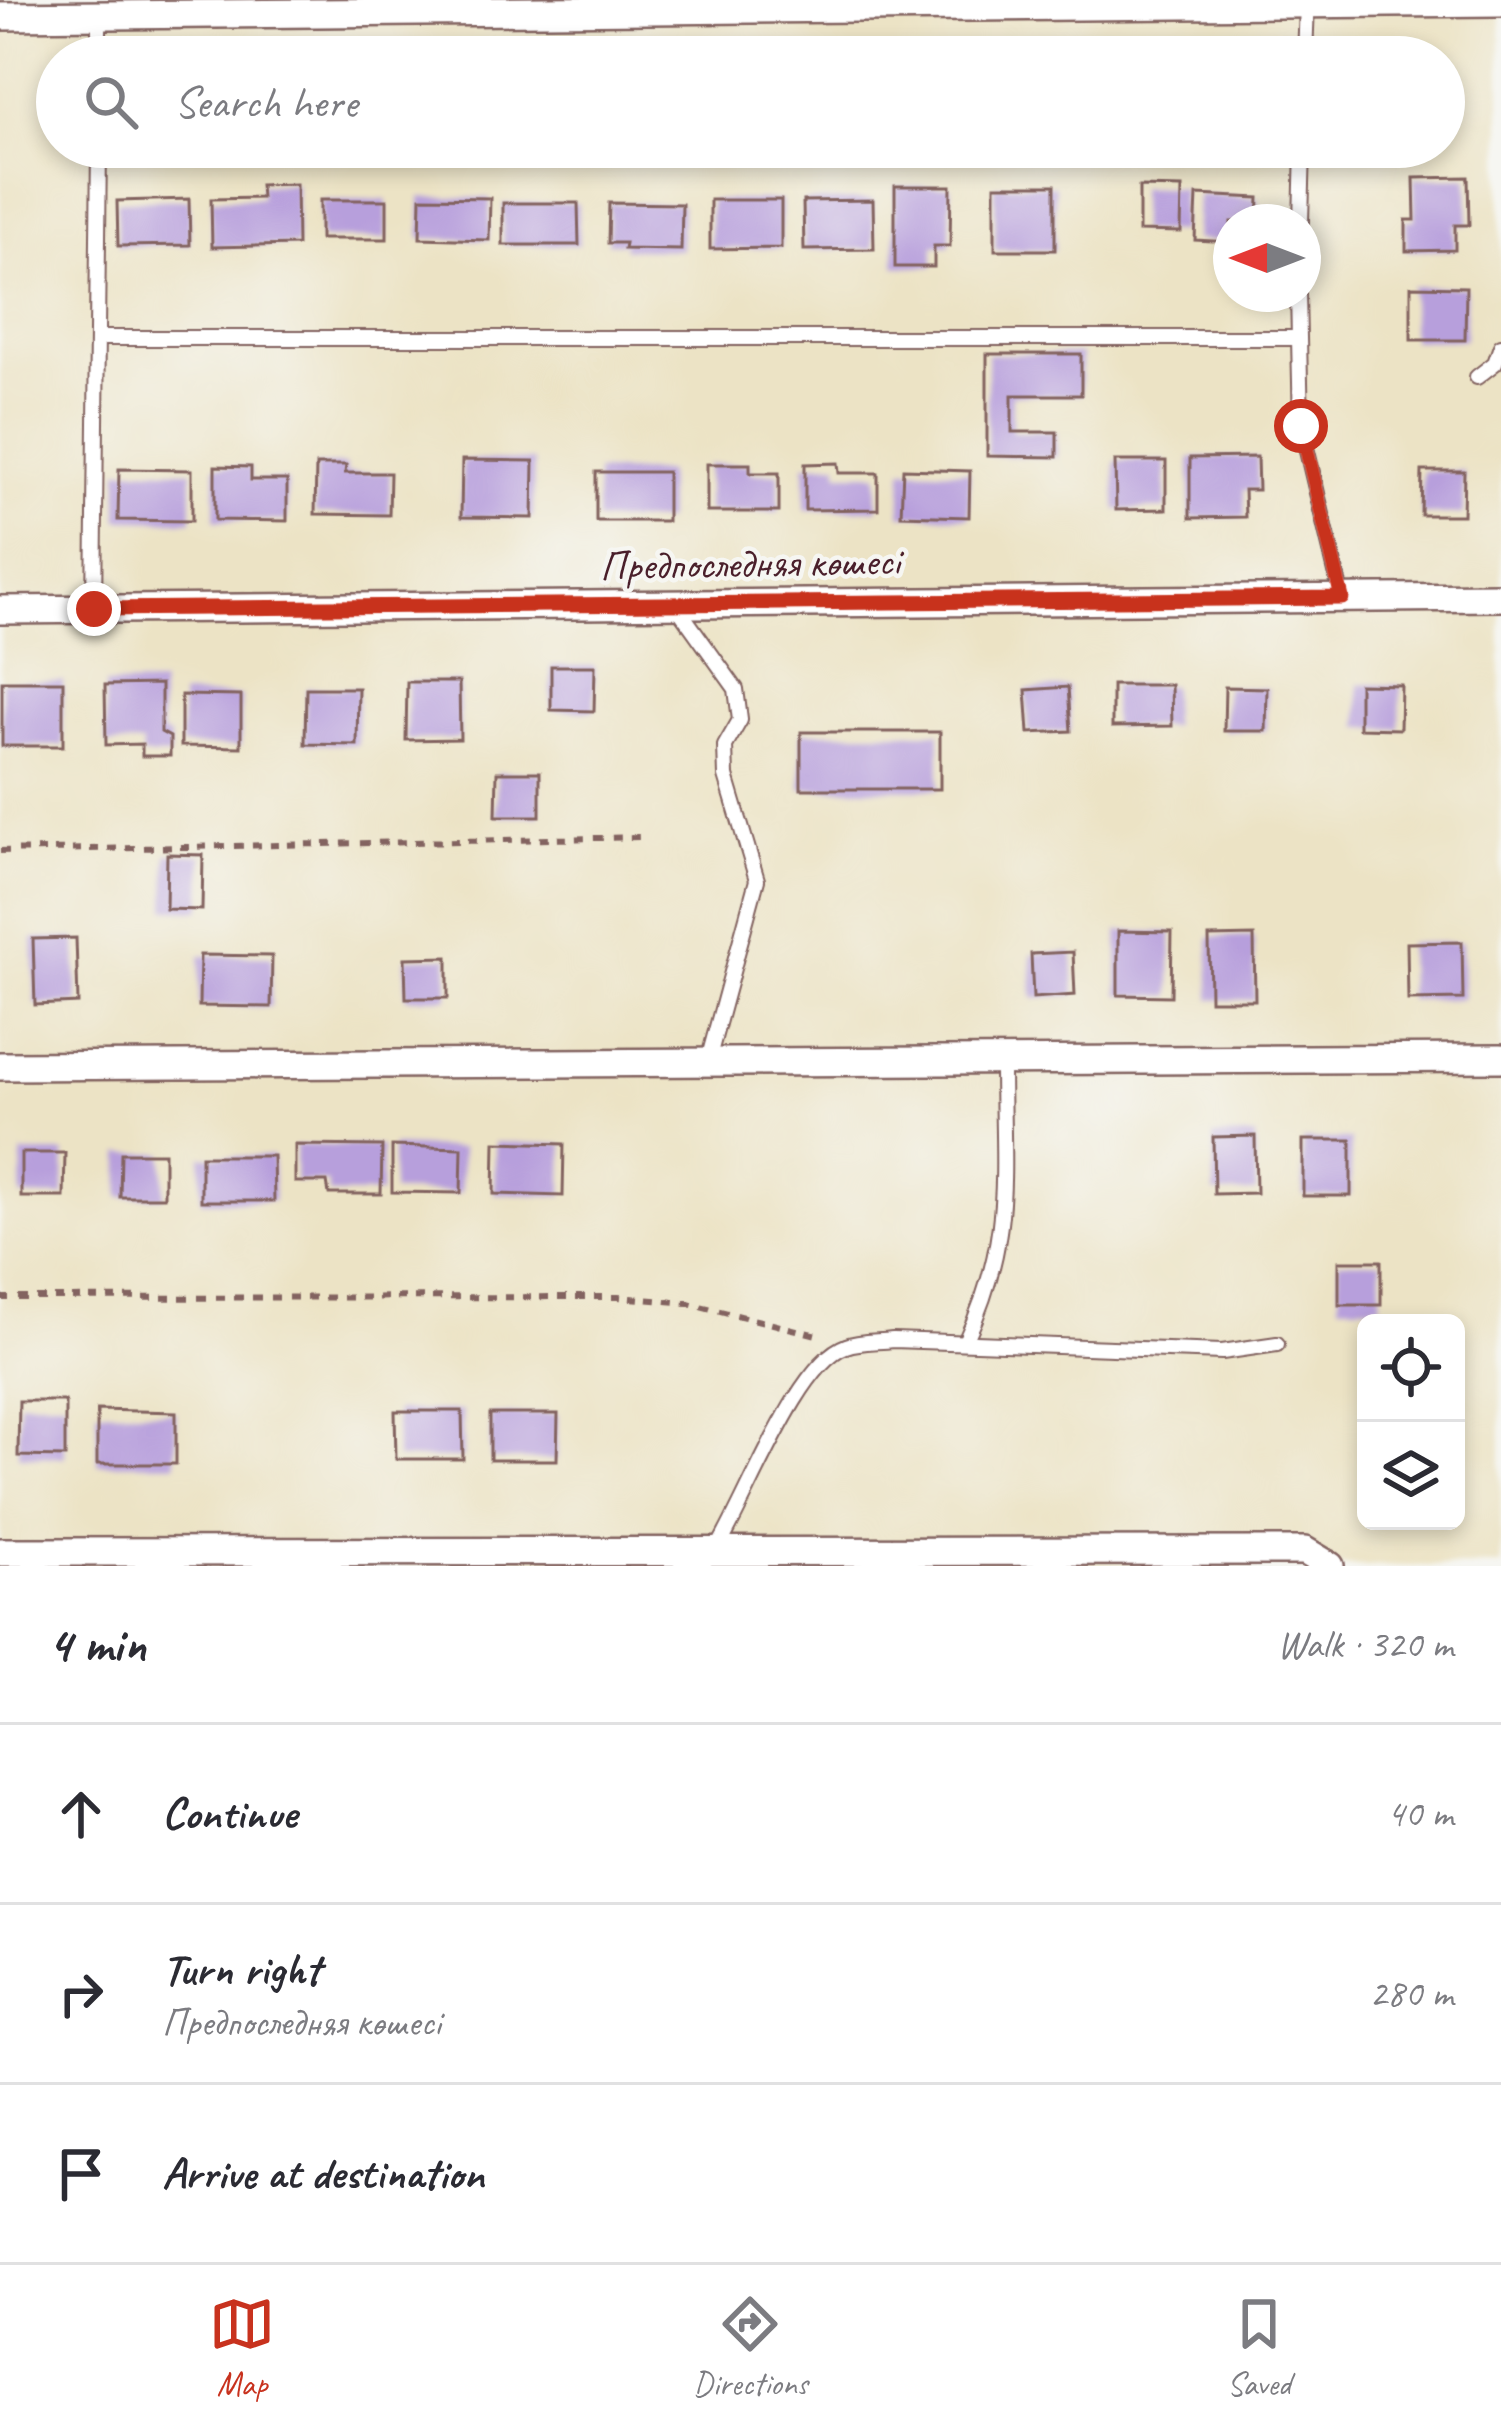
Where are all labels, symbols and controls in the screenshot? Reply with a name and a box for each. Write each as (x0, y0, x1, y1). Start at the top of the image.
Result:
search box (36, 36, 1465, 168)
icon: search (78, 69, 144, 135)
text: Search here (174, 74, 357, 131)
north arrow (1213, 204, 1321, 312)
route start (1274, 399, 1328, 453)
street label: Предпоследняя көшесі (599, 534, 906, 593)
route end (67, 582, 121, 636)
map controls (1357, 1314, 1465, 1530)
button: locate (1357, 1314, 1465, 1422)
button: layers (1357, 1422, 1465, 1530)
text: 4 min (48, 1612, 146, 1676)
text: Walk · 320 m (1277, 1620, 1453, 1669)
icon: ahead (48, 1781, 114, 1847)
text: Continue (162, 1785, 296, 1842)
text: 40 m (1387, 1789, 1453, 1838)
text: Turn right (162, 1941, 320, 1998)
icon: right (48, 1961, 114, 2027)
text: 280 m (1369, 1969, 1453, 2018)
text: Предпоследняя көшесі (162, 1998, 441, 2047)
icon: arrive (48, 2141, 114, 2207)
text: Arrive at destination (162, 2145, 484, 2202)
tab: Map (209, 2291, 275, 2405)
tab: Directions (693, 2291, 808, 2405)
tab: Saved (1226, 2291, 1292, 2405)

